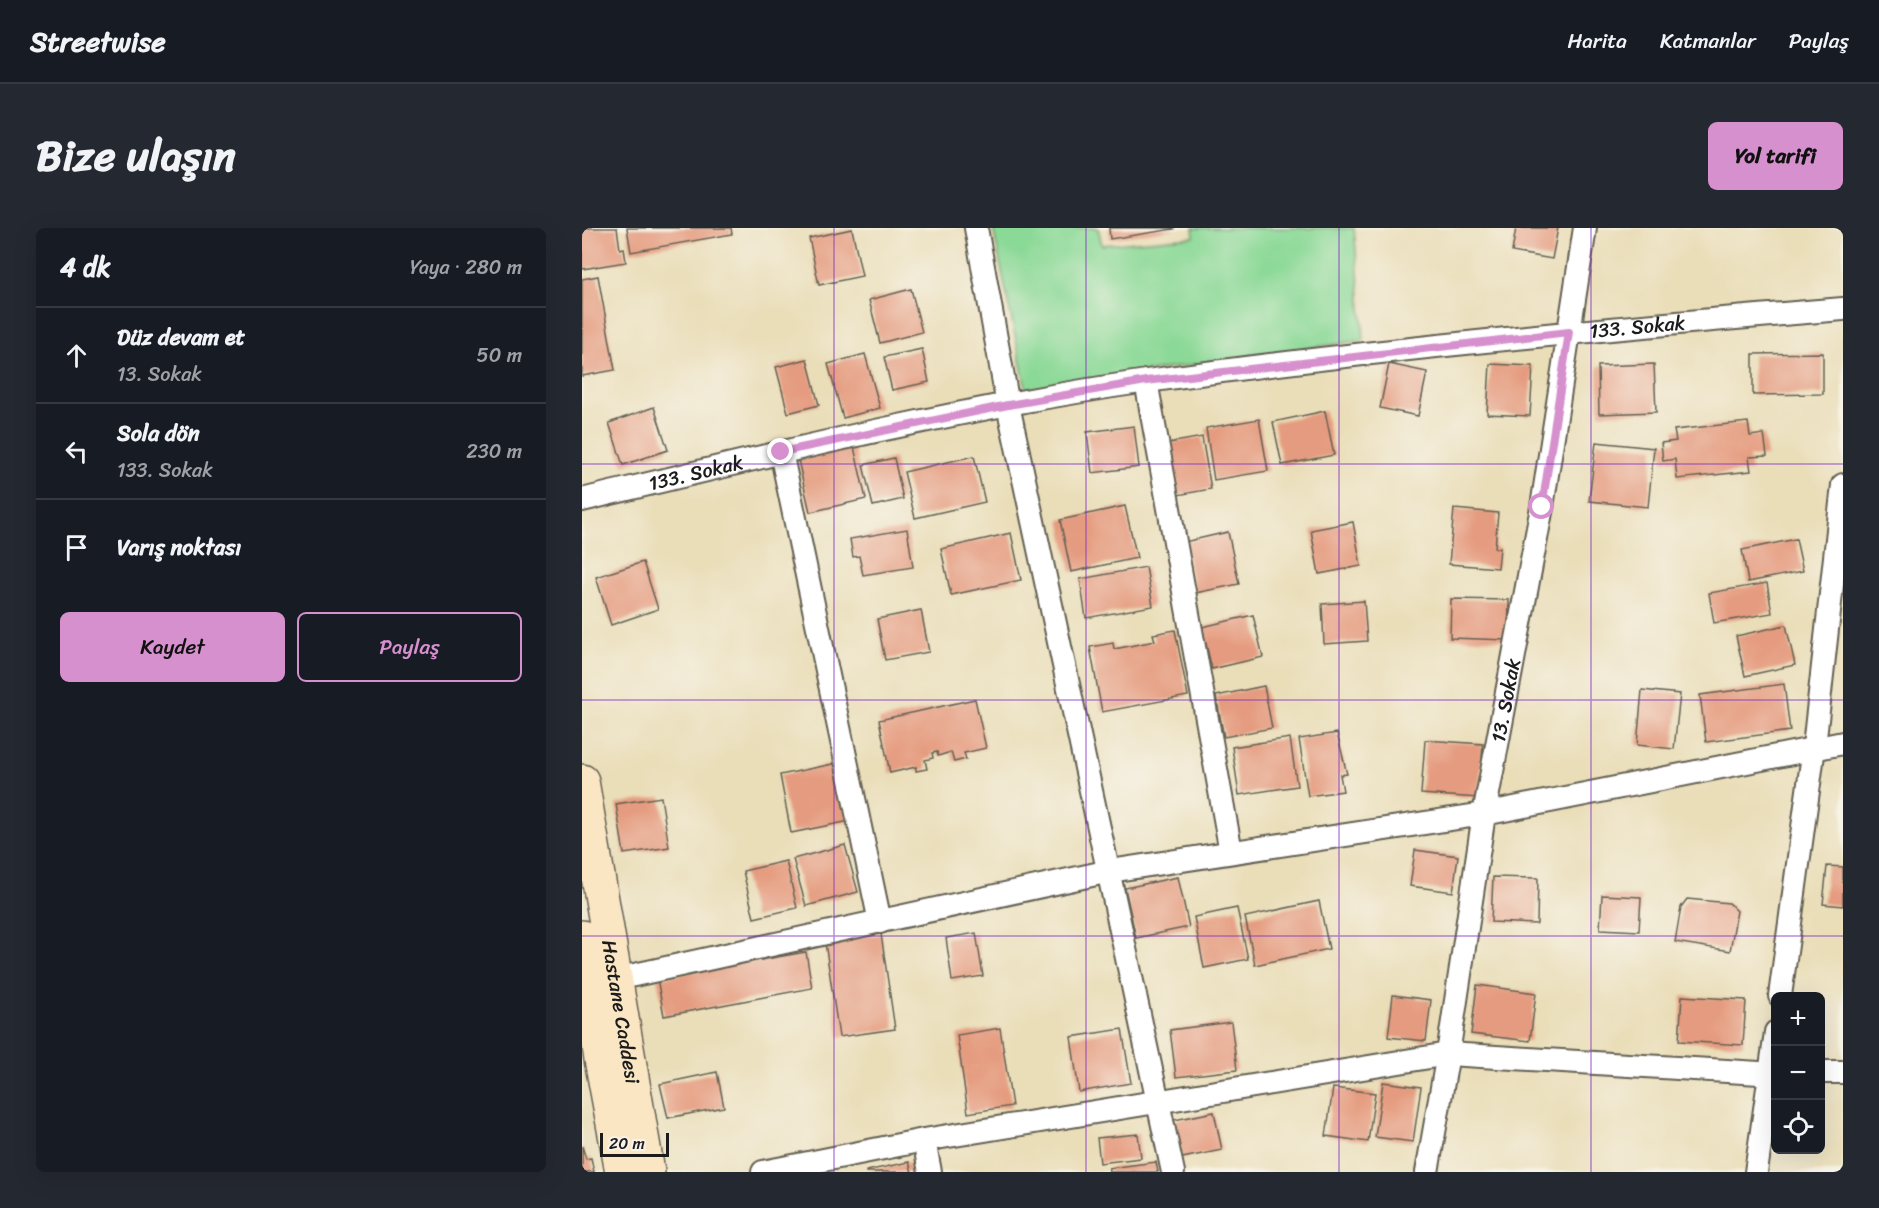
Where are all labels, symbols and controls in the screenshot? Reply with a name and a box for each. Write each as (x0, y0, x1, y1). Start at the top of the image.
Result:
text: Streetwise (30, 17, 166, 66)
text: Harita (1567, 22, 1627, 60)
text: Katmanlar (1660, 22, 1756, 60)
text: Paylaş (1789, 22, 1849, 60)
text: Bize ulaşın (36, 119, 236, 193)
button: Yol tarifi (1708, 122, 1843, 190)
text: 4 dk (60, 244, 111, 290)
text: Yaya · 280 m (410, 250, 522, 285)
street label: 133. Sokak (1588, 305, 1687, 349)
text: Düz devam et (117, 318, 245, 357)
text: 50 m (477, 338, 522, 373)
icon: ahead (60, 339, 93, 372)
text: 13. Sokak (117, 357, 202, 392)
text: Sola dön (117, 414, 200, 453)
text: 230 m (466, 434, 522, 469)
icon: left (60, 435, 93, 468)
route end (767, 438, 793, 464)
street label: 133. Sokak (645, 445, 747, 501)
text: 133. Sokak (117, 453, 213, 488)
route start (1528, 493, 1554, 519)
text: Varış noktası (117, 528, 241, 567)
icon: arrive (60, 531, 93, 564)
button: Kaydet (60, 612, 285, 682)
button: Paylaş (297, 612, 522, 682)
street label: 13. Sokak (1481, 655, 1531, 746)
street label: Hastane Caddesi (591, 937, 650, 1087)
map controls (1771, 992, 1825, 1154)
button: + (1771, 992, 1825, 1046)
button: − (1771, 1046, 1825, 1100)
button: locate (1771, 1100, 1825, 1154)
text: 20 m (609, 1129, 645, 1158)
scale bar (600, 1130, 669, 1158)

